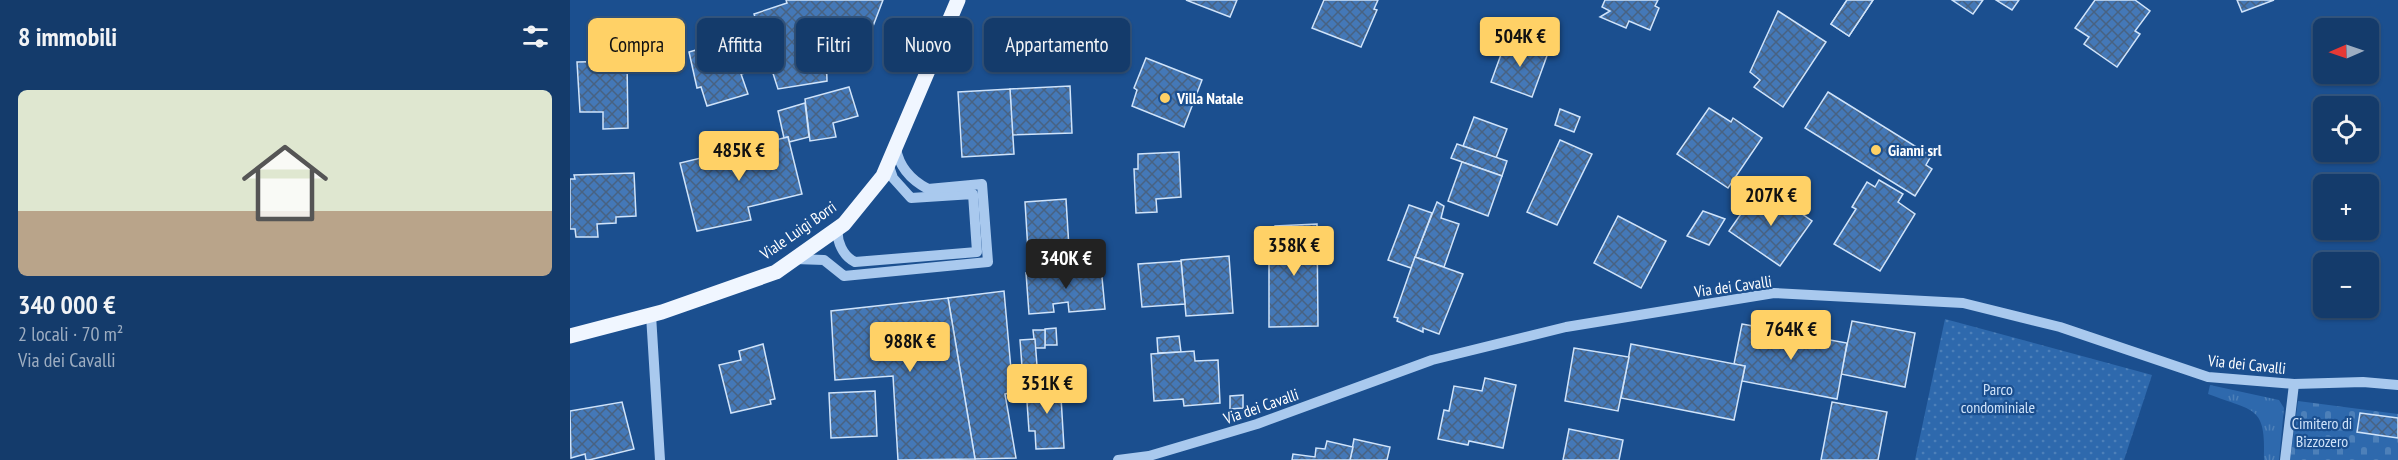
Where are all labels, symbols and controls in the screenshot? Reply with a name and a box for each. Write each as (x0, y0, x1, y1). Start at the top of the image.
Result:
pin: 504K € (1471, 17, 1569, 68)
chip: Compra (588, 18, 685, 72)
chip: Affitta (697, 18, 784, 72)
chip: Filtri (796, 18, 872, 72)
chip: Nuovo (884, 18, 972, 72)
chip: Appartamento (984, 18, 1130, 72)
north arrow (2313, 18, 2379, 84)
map controls (2313, 18, 2379, 318)
text: 8 immobili (18, 20, 117, 53)
icon: filters (519, 20, 552, 53)
text: 504K € (1494, 23, 1546, 49)
place label: Villa Natale (1176, 88, 1244, 108)
marker: Villa Natale (1158, 91, 1172, 105)
button: locate (2313, 96, 2379, 162)
icon: home (231, 129, 339, 237)
pin: 485K € (690, 131, 788, 182)
text: 485K € (713, 137, 765, 163)
place label: Gianni srl (1888, 140, 1942, 160)
marker: Gianni srl (1869, 143, 1883, 157)
button: + (2313, 174, 2379, 240)
pin: 207K € (1722, 176, 1820, 227)
text: 207K € (1745, 182, 1797, 208)
street label: Viale Luigi Borri (755, 196, 840, 264)
pin: 358K € (1245, 226, 1343, 277)
text: 358K € (1268, 232, 1320, 258)
pin: 340K € (1017, 239, 1115, 290)
text: 340K € (1040, 245, 1092, 271)
button: − (2313, 252, 2379, 318)
street label: Via dei Cavalli (1692, 271, 1773, 301)
text: 340 000 € (18, 288, 116, 321)
pin: 764K € (1742, 310, 1840, 361)
text: 764K € (1765, 316, 1817, 342)
text: 2 locali · 70 m² (18, 321, 123, 347)
pin: 988K € (861, 322, 959, 373)
text: 988K € (884, 328, 936, 354)
text: Via dei Cavalli (18, 347, 116, 373)
street label: Via dei Cavalli (2206, 350, 2287, 378)
pin: 351K € (998, 364, 1096, 415)
text: 351K € (1021, 370, 1073, 396)
park label: Parco condominiale (1961, 379, 2035, 417)
street label: Via dei Cavalli (1220, 384, 1301, 429)
park label: Cimitero di Bizzozero (2292, 413, 2352, 451)

